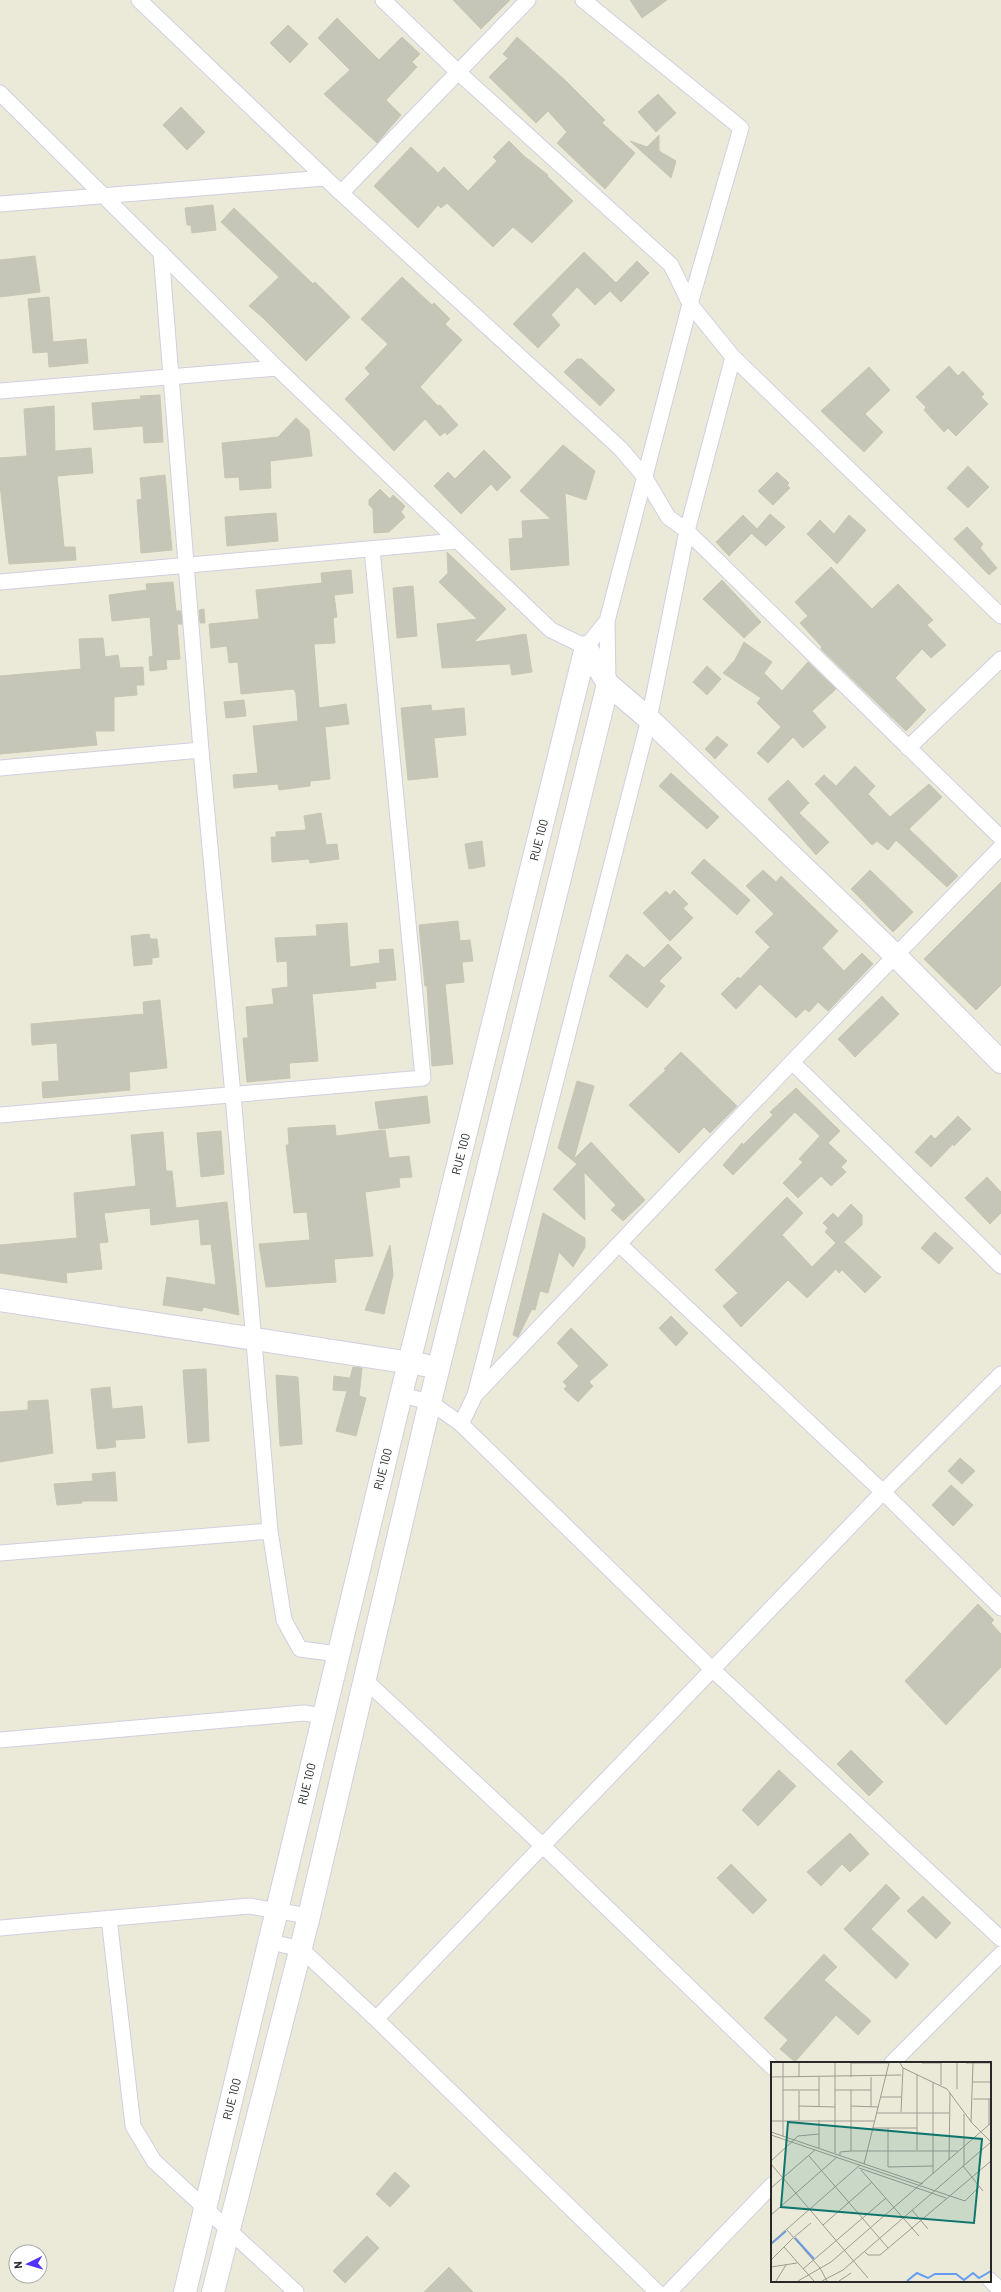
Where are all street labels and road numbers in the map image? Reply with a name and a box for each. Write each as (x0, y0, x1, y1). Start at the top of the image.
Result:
street label: RUE 100 (526, 817, 550, 862)
street label: RUE 100 (448, 1131, 472, 1176)
street label: RUE 100 (370, 1446, 394, 1491)
street label: RUE 100 (294, 1761, 318, 1806)
street label: RUE 100 (219, 2076, 243, 2121)

